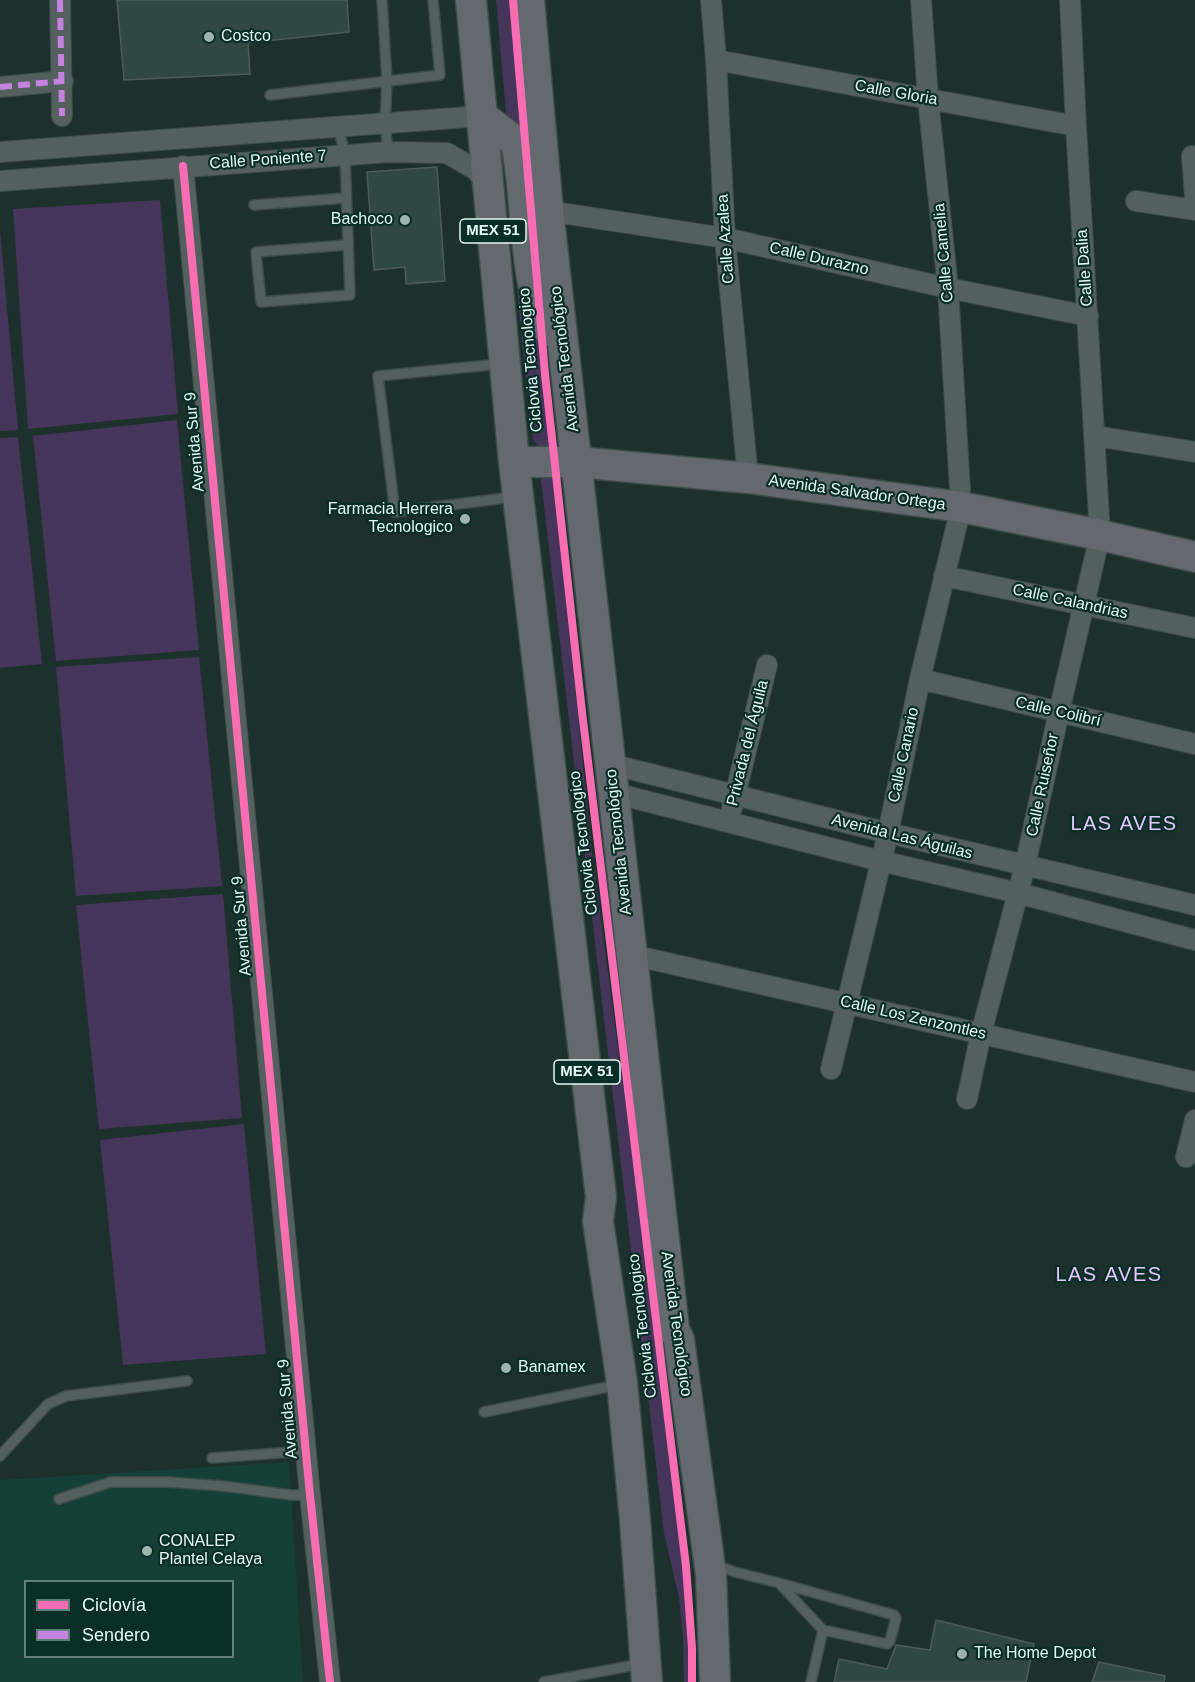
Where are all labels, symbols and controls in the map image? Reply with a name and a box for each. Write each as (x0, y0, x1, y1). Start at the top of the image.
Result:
place label: Costco (221, 27, 271, 47)
marker: Costco (202, 30, 216, 44)
street label: Calle Gloria (853, 76, 939, 110)
street label: Calle Poniente 7 (209, 146, 327, 174)
street label: Calle Azalea (713, 194, 739, 284)
street label: Calle Camelia (930, 203, 958, 303)
place label: Bachoco (331, 210, 393, 230)
marker: Bachoco (398, 213, 412, 227)
road number: MEX 51 (460, 219, 526, 243)
street label: Calle Dalia (1073, 229, 1097, 307)
street label: Calle Durazno (767, 238, 871, 280)
street label: Avenida Tecnológico (547, 285, 583, 433)
street label: Ciclovia Tecnologico (515, 287, 547, 433)
street label: Avenida Sur 9 (181, 391, 209, 493)
street label: Avenida Salvador Ortega (767, 471, 947, 515)
place label: Farmacia Herrera Tecnologico (328, 500, 453, 538)
marker: Farmacia Herrera Tecnologico (458, 512, 472, 526)
street label: Calle Calandrias (1011, 580, 1129, 624)
street label: Privada del Águila (723, 678, 773, 808)
street label: Calle Colibrí (1013, 693, 1103, 731)
street label: Calle Canario (885, 706, 923, 804)
street label: Calle Ruiseñor (1023, 732, 1063, 838)
street label: Avenida Tecnológico (602, 768, 636, 916)
street label: Ciclovia Tecnologico (566, 770, 602, 916)
street label: Avenida Las Águilas (829, 810, 975, 864)
district label: LAS AVES (1070, 812, 1178, 836)
street label: Avenida Sur 9 (228, 875, 256, 977)
street label: Calle Los Zenzontles (838, 992, 988, 1044)
road number: MEX 51 (554, 1060, 620, 1084)
street label: Avenida Tecnológico (656, 1250, 696, 1398)
street label: Ciclovia Tecnologico (625, 1253, 661, 1399)
district label: LAS AVES (1055, 1263, 1163, 1287)
street label: Avenida Sur 9 (274, 1358, 302, 1460)
place label: Banamex (518, 1358, 586, 1378)
marker: Banamex (499, 1361, 513, 1375)
place label: CONALEP Plantel Celaya (159, 1532, 262, 1570)
marker: CONALEP Plantel Celaya (140, 1544, 154, 1558)
legend (24, 1580, 234, 1658)
text: Ciclovía (82, 1595, 146, 1615)
text: Sendero (82, 1625, 150, 1645)
place label: The Home Depot (974, 1644, 1096, 1664)
marker: The Home Depot (955, 1647, 969, 1661)

